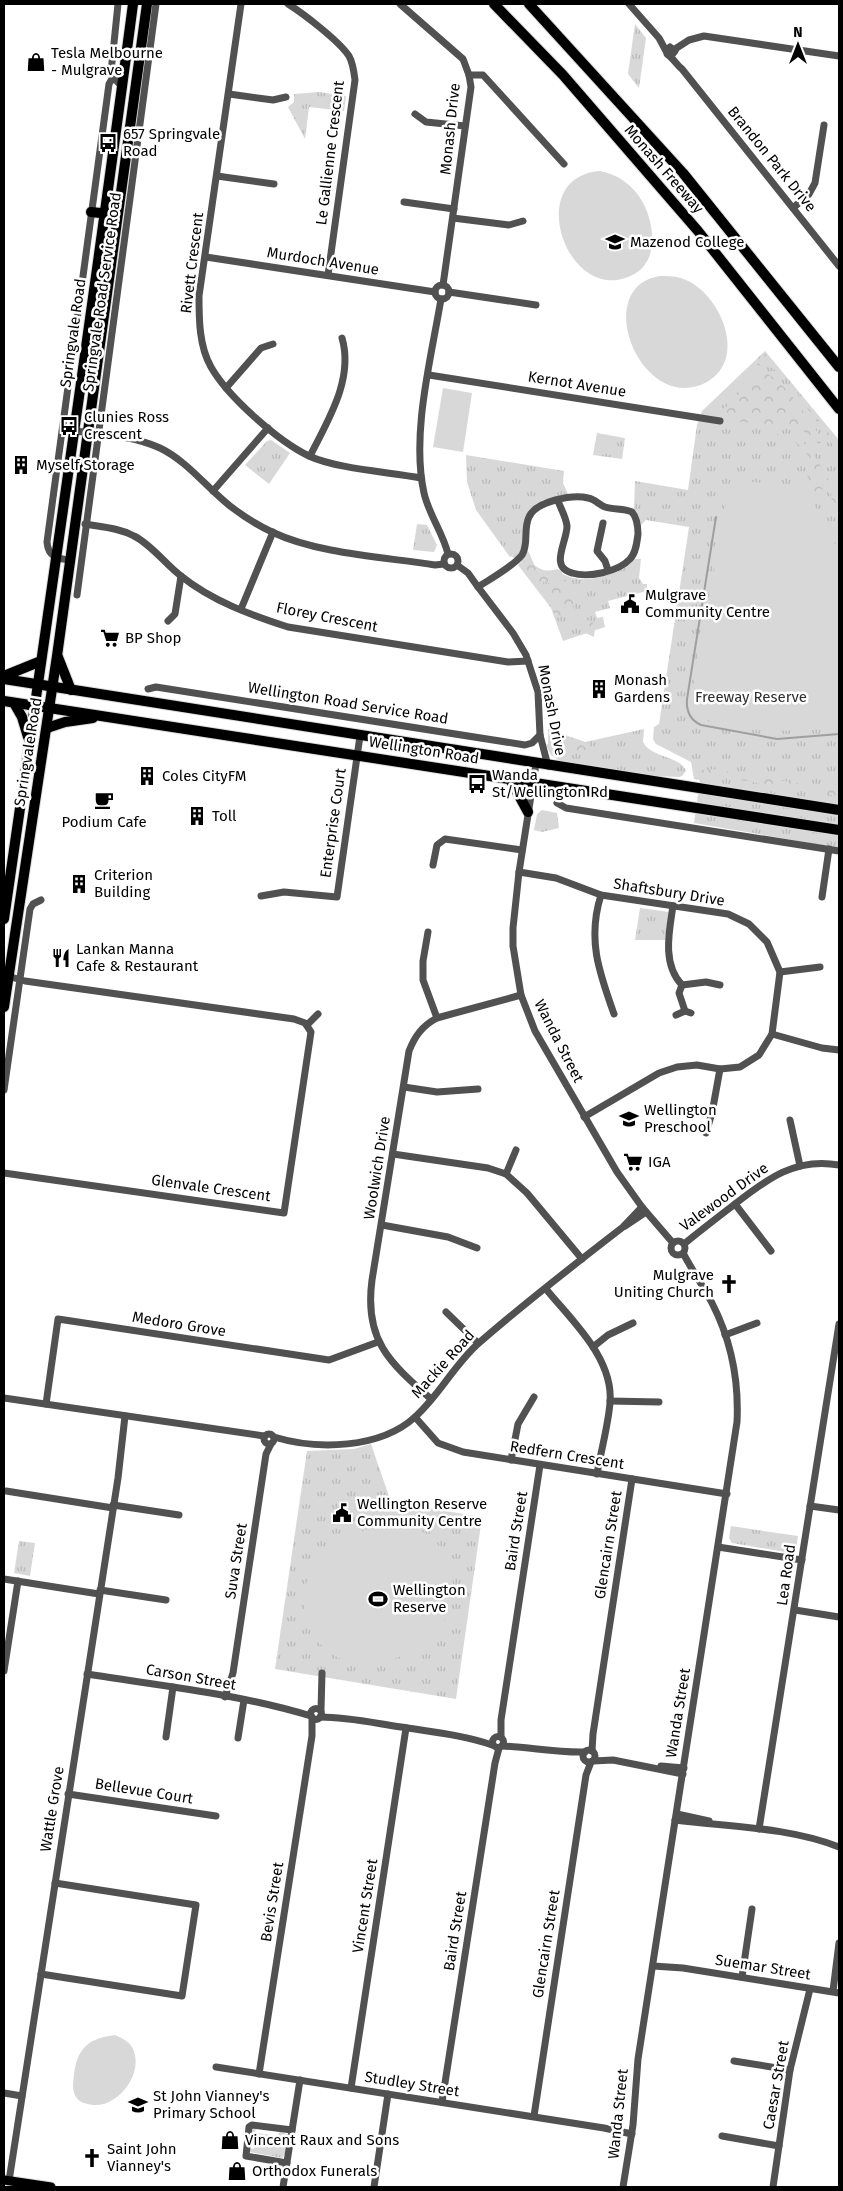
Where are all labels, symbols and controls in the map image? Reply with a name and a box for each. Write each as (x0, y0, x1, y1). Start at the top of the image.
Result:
north arrow (773, 20, 823, 70)
text: N (793, 24, 803, 41)
place label: Tesla Melbourne - Mulgrave (51, 44, 163, 79)
shop icon: Tesla Melbourne - Mulgrave (25, 51, 47, 73)
street label: Le Gallienne Crescent (312, 79, 348, 226)
street label: Monash Drive (436, 82, 464, 176)
street label: Brandon Park Drive (724, 103, 820, 215)
street label: Monash Freeway (621, 121, 708, 217)
place label: 657 Springvale Road (123, 125, 220, 160)
bus stop icon: 657 Springvale Road (97, 132, 119, 154)
street label: Springvale Road Service Road (79, 191, 125, 393)
street label: Rivett Crescent (177, 211, 207, 314)
school or university icon: Mazenod College (604, 231, 626, 253)
place label: Mazenod College (630, 233, 744, 251)
street label: Murdoch Avenue (266, 243, 380, 279)
street label: Springvale Road (56, 277, 90, 389)
street label: Kernot Avenue (527, 367, 627, 401)
place label: Clunies Ross Crescent (84, 408, 169, 443)
bus stop icon: Clunies Ross Crescent (58, 415, 80, 437)
building icon: Myself Storage (10, 454, 32, 476)
place label: Myself Storage (36, 456, 135, 474)
place label: Mulgrave Community Centre (645, 586, 770, 621)
public building icon: Mulgrave Community Centre (619, 593, 641, 615)
street label: Florey Crescent (275, 598, 380, 636)
supermarket icon: BP Shop (99, 627, 121, 649)
place label: BP Shop (125, 629, 181, 647)
street label: Monash Drive (534, 663, 570, 757)
place label: Monash Gardens (614, 671, 670, 706)
street label: Wellington Road Service Road (247, 678, 449, 728)
building icon: Monash Gardens (588, 678, 610, 700)
park label: Freeway Reserve (695, 688, 807, 706)
street label: Springvale Road (11, 696, 45, 808)
street label: Wellington Road (368, 732, 480, 768)
building icon: Coles CityFM (136, 765, 158, 787)
street label: Enterprise Court (316, 766, 350, 879)
place label: Wanda St/Wellington Rd (492, 766, 608, 801)
place label: Coles CityFM (162, 767, 246, 785)
bus stop icon: Wanda St/Wellington Rd (466, 773, 488, 795)
cafe icon: Podium Cafe (93, 789, 115, 811)
building icon: Toll (186, 805, 208, 827)
place label: Toll (212, 807, 237, 825)
place label: Podium Cafe (61, 813, 147, 831)
place label: Criterion Building (94, 866, 153, 901)
building icon: Criterion Building (68, 873, 90, 895)
street label: Shaftsbury Drive (612, 874, 726, 910)
place label: Lankan Manna Cafe & Restaurant (76, 940, 199, 975)
restaurant icon: Lankan Manna Cafe & Restaurant (50, 947, 72, 969)
street label: Wanda Street (530, 997, 588, 1086)
place label: Wellington Preschool (644, 1101, 717, 1136)
school or university icon: Wellington Preschool (618, 1108, 640, 1130)
street label: Woolwich Drive (360, 1115, 394, 1221)
supermarket icon: IGA (622, 1151, 644, 1173)
place label: IGA (648, 1153, 671, 1171)
street label: Valewood Drive (676, 1159, 772, 1235)
street label: Glenvale Crescent (150, 1171, 272, 1205)
place label: Mulgrave Uniting Church (614, 1266, 714, 1301)
church icon: Mulgrave Uniting Church (718, 1273, 740, 1295)
street label: Medoro Grove (131, 1308, 227, 1340)
street label: Mackie Road (408, 1326, 478, 1402)
street label: Redfern Crescent (509, 1437, 626, 1473)
street label: Baird Street (501, 1489, 531, 1572)
street label: Glencairn Street (591, 1489, 626, 1600)
place label: Wellington Reserve Community Centre (357, 1495, 487, 1530)
public building icon: Wellington Reserve Community Centre (331, 1502, 353, 1524)
street label: Suva Street (221, 1521, 251, 1600)
street label: Lea Road (773, 1543, 799, 1607)
place label: Wellington Reserve (393, 1581, 466, 1616)
sports icon: Wellington Reserve (367, 1588, 389, 1610)
street label: Carson Street (145, 1660, 238, 1694)
street label: Wanda Street (662, 1666, 694, 1759)
street label: Wattle Grove (36, 1765, 68, 1853)
street label: Bellevue Court (94, 1774, 195, 1808)
street label: Vincent Street (349, 1857, 381, 1954)
street label: Bevis Street (257, 1860, 287, 1943)
street label: Glencairn Street (529, 1888, 564, 1999)
street label: Baird Street (440, 1889, 470, 1972)
street label: Suemar Street (714, 1951, 813, 1984)
street label: Caesar Street (759, 2039, 793, 2131)
street label: Wanda Street (604, 2067, 632, 2160)
street label: Studley Street (363, 2068, 461, 2100)
place label: St John Vianney's Primary School (153, 2087, 269, 2122)
school or university icon: St John Vianney's Primary School (127, 2094, 149, 2116)
shop icon: Vincent Raux and Sons (219, 2129, 241, 2151)
place label: Vincent Raux and Sons (245, 2131, 399, 2149)
place label: Saint John Vianney's (107, 2140, 177, 2175)
church icon: Saint John Vianney's (81, 2147, 103, 2169)
shop icon: Orthodox Funerals (226, 2160, 248, 2182)
place label: Orthodox Funerals (252, 2162, 377, 2180)

